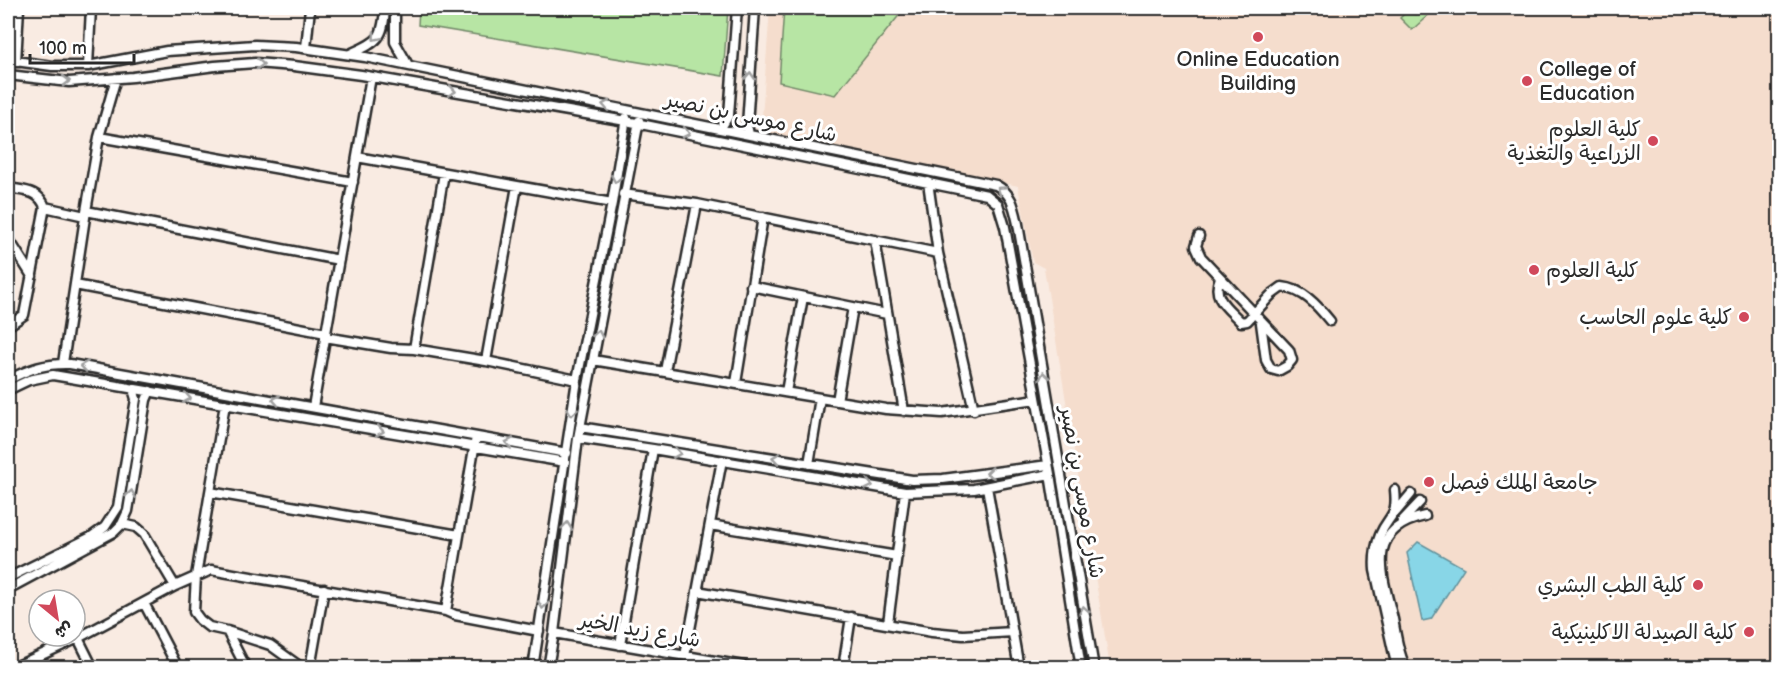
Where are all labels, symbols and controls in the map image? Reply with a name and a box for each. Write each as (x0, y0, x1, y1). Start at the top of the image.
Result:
scale bar (30, 27, 134, 65)
one-way arrow (373, 30, 384, 41)
marker: Online Education Building (1251, 30, 1265, 44)
text: 100 m (39, 38, 87, 59)
place label: Online Education Building (1176, 47, 1340, 96)
place label: College of Education (1539, 57, 1637, 106)
one-way arrow (255, 58, 264, 70)
one-way arrow (743, 72, 756, 81)
marker: College of Education (1520, 74, 1534, 88)
one-way arrow (61, 75, 70, 87)
one-way arrow (447, 84, 457, 97)
street label: شارع موسى بن نصير (660, 86, 839, 149)
one-way arrow (601, 99, 611, 112)
place label: كلية العلوم الزراعية والتغذية (1508, 117, 1641, 166)
one-way arrow (680, 126, 690, 139)
marker: كلية العلوم الزراعية والتغذية (1646, 134, 1660, 148)
one-way arrow (610, 174, 623, 184)
one-way arrow (996, 186, 1007, 197)
place label: كلية العلوم (1546, 258, 1639, 286)
marker: كلية العلوم (1527, 263, 1541, 277)
place label: كلية علوم الحاسب (1579, 305, 1732, 333)
marker: كلية علوم الحاسب (1737, 310, 1751, 324)
one-way arrow (591, 329, 604, 339)
one-way arrow (79, 360, 89, 372)
one-way arrow (1038, 372, 1051, 382)
one-way arrow (183, 391, 192, 403)
one-way arrow (271, 394, 281, 407)
street label: شارع موسى بن نصير (1052, 402, 1110, 581)
one-way arrow (567, 407, 579, 417)
one-way arrow (375, 424, 384, 436)
one-way arrow (505, 437, 514, 449)
one-way arrow (672, 446, 682, 459)
one-way arrow (771, 453, 781, 465)
one-way arrow (985, 466, 994, 478)
place label: جامعة الملك فيصل (1441, 470, 1598, 495)
marker: جامعة الملك فيصل (1422, 475, 1436, 489)
one-way arrow (864, 478, 874, 491)
one-way arrow (124, 490, 136, 499)
one-way arrow (560, 522, 573, 531)
place label: كلية الطب البشري (1538, 573, 1686, 600)
marker: كلية الطب البشري (1691, 578, 1705, 592)
north arrow (27, 588, 87, 648)
one-way arrow (537, 599, 550, 609)
one-way arrow (1078, 605, 1091, 615)
street label: شارع زيد الخير (575, 607, 702, 655)
text: ش (51, 617, 76, 642)
place label: كلية الصيدلة الاكلينيكية (1552, 620, 1737, 645)
marker: كلية الصيدلة الاكلينيكية (1742, 625, 1756, 639)

